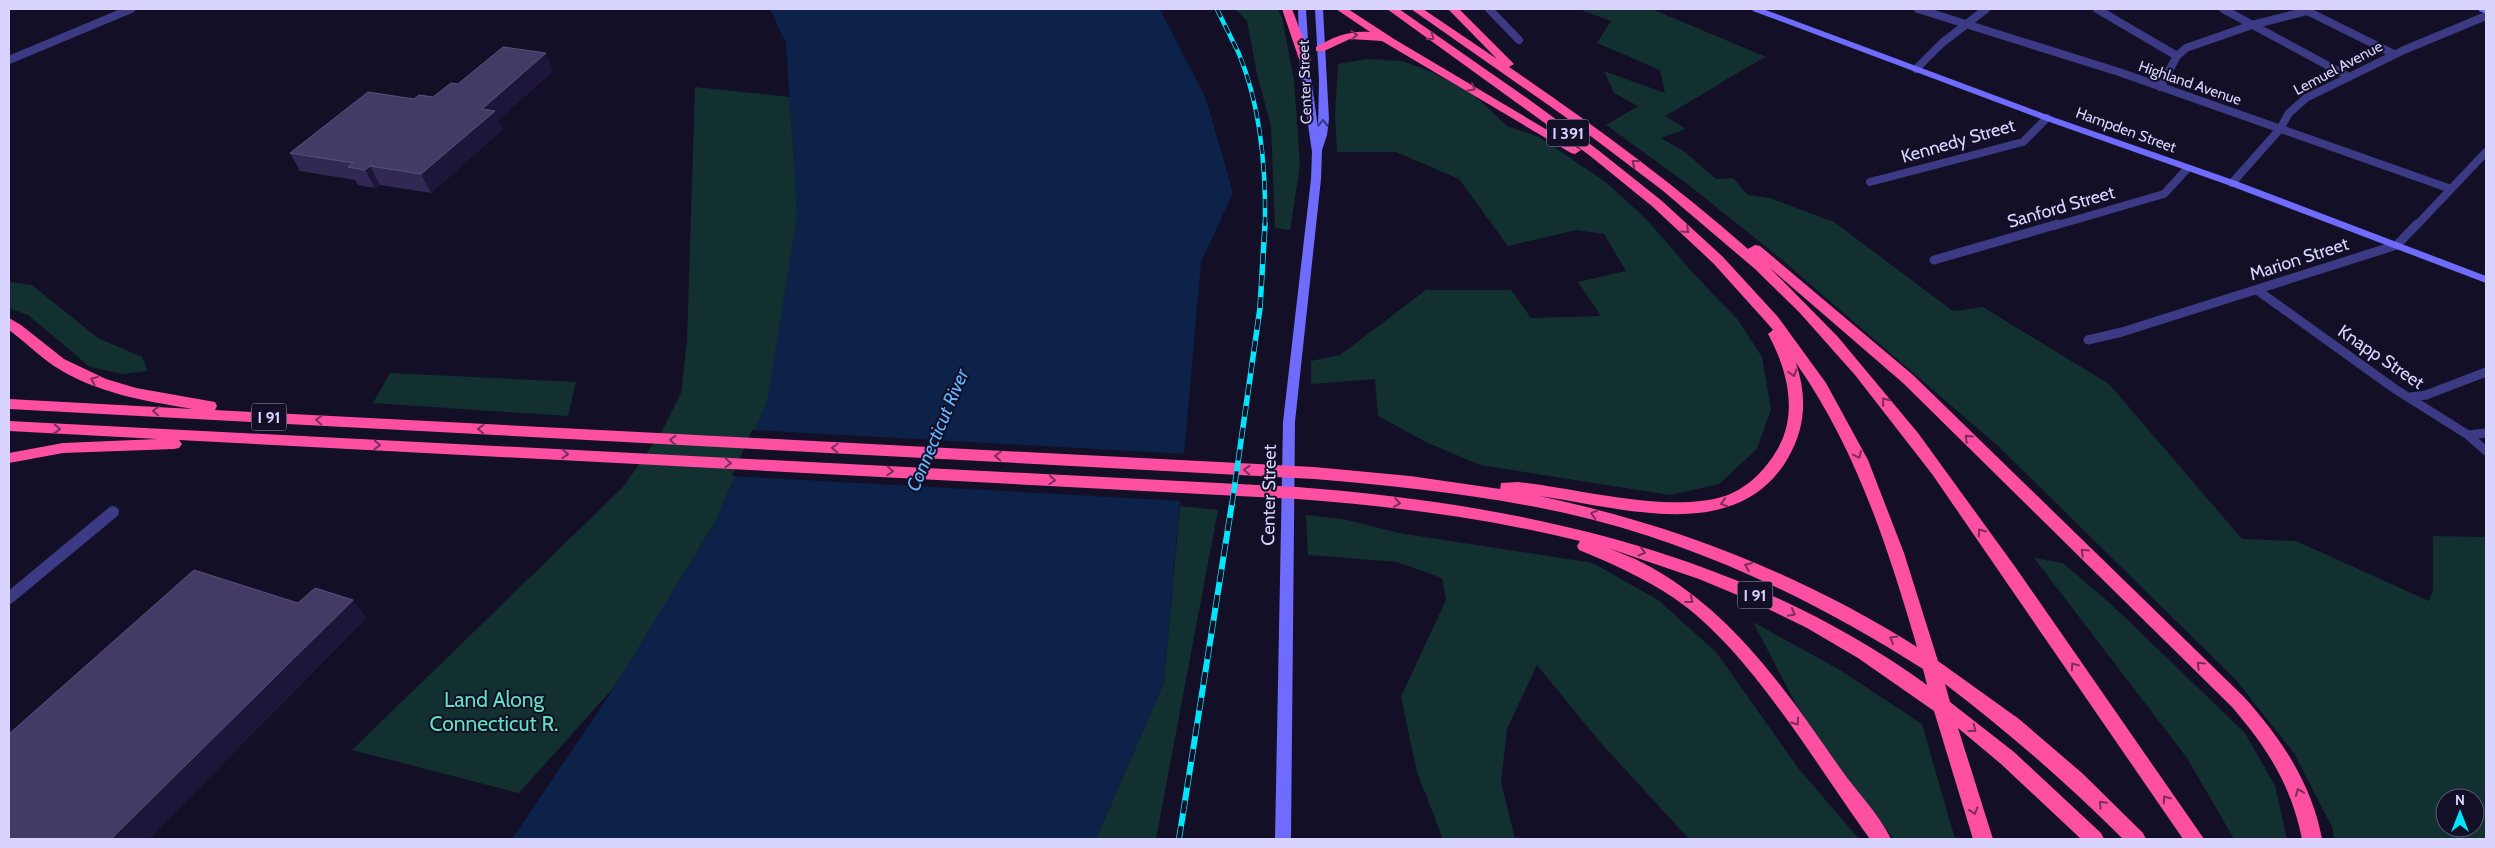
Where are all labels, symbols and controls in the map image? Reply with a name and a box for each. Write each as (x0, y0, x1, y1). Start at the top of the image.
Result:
one-way arrow (1350, 30, 1358, 41)
one-way arrow (1426, 31, 1435, 40)
street label: Lemuel Avenue (2290, 37, 2386, 99)
street label: Center Street (1295, 40, 1315, 124)
street label: Highland Avenue (2136, 57, 2244, 109)
one-way arrow (1467, 82, 1476, 92)
street label: Hampden Street (2073, 104, 2179, 156)
street label: Kennedy Street (1898, 114, 2018, 168)
one-way arrow (1318, 119, 1328, 126)
road number: I 391 (1547, 120, 1589, 146)
one-way arrow (1632, 161, 1641, 169)
street label: Sanford Street (2005, 181, 2117, 233)
one-way arrow (1680, 224, 1689, 233)
street label: Marion Street (2247, 233, 2351, 285)
street label: Knapp Street (2334, 320, 2428, 394)
water label: Connecticut River (901, 364, 974, 495)
one-way arrow (1787, 368, 1797, 376)
one-way arrow (90, 376, 99, 386)
one-way arrow (1882, 397, 1891, 407)
road number: I 91 (252, 404, 286, 431)
one-way arrow (152, 406, 160, 417)
one-way arrow (314, 415, 322, 426)
one-way arrow (54, 423, 62, 434)
one-way arrow (477, 424, 485, 435)
one-way arrow (669, 434, 677, 445)
one-way arrow (1965, 435, 1974, 444)
one-way arrow (373, 439, 381, 450)
one-way arrow (831, 443, 839, 453)
street label: Center Street (1257, 444, 1281, 546)
one-way arrow (562, 449, 570, 460)
one-way arrow (1852, 450, 1863, 459)
one-way arrow (993, 451, 1001, 462)
one-way arrow (724, 457, 732, 468)
one-way arrow (1243, 464, 1251, 475)
one-way arrow (886, 466, 894, 477)
one-way arrow (1048, 475, 1056, 485)
one-way arrow (1393, 497, 1401, 507)
one-way arrow (1720, 497, 1729, 507)
one-way arrow (1590, 510, 1598, 520)
one-way arrow (1978, 528, 1987, 538)
one-way arrow (1637, 547, 1645, 557)
one-way arrow (2081, 549, 2090, 558)
one-way arrow (1744, 561, 1753, 572)
road number: I 91 (1738, 582, 1772, 608)
one-way arrow (1685, 594, 1694, 603)
one-way arrow (1787, 607, 1796, 617)
one-way arrow (1889, 635, 1898, 645)
one-way arrow (2071, 662, 2080, 671)
one-way arrow (2197, 662, 2206, 671)
park label: Land Along Connecticut R. (430, 687, 558, 736)
one-way arrow (1790, 716, 1799, 726)
one-way arrow (1967, 724, 1976, 732)
one-way arrow (2295, 788, 2305, 797)
north arrow (2435, 788, 2485, 838)
text: N (2455, 791, 2465, 809)
one-way arrow (2163, 795, 2172, 805)
one-way arrow (2099, 801, 2108, 810)
one-way arrow (1968, 807, 1978, 815)

